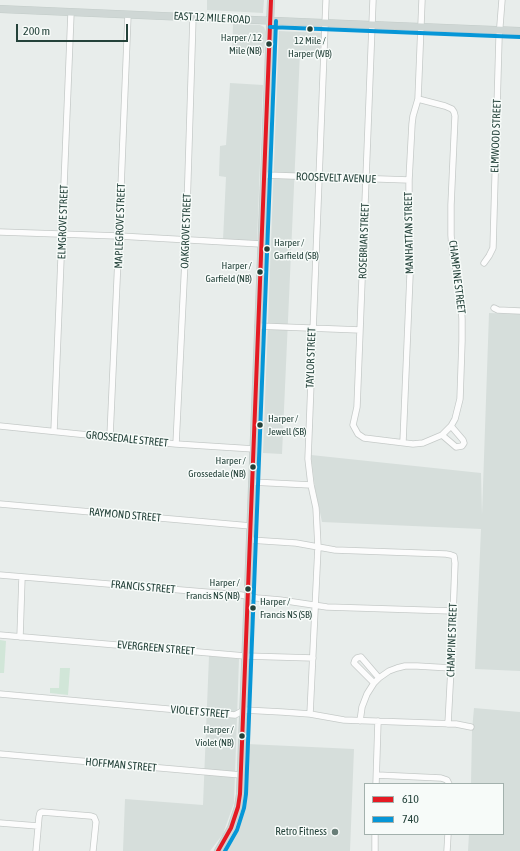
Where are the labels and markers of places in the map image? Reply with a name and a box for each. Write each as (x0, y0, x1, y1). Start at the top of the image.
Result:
marker: 12 Mile / Harper (WB) (305, 24, 315, 34)
place label: Harper / 12 Mile (NB) (221, 32, 262, 56)
place label: 12 Mile / Harper (WB) (288, 35, 332, 58)
marker: Harper / 12 Mile (NB) (264, 39, 274, 49)
place label: Harper / Garfield (SB) (274, 237, 319, 260)
marker: Harper / Garfield (SB) (262, 244, 272, 254)
place label: Harper / Garfield (NB) (206, 260, 252, 284)
marker: Harper / Garfield (NB) (255, 267, 265, 277)
place label: Harper / Jewell (SB) (268, 413, 306, 436)
marker: Harper / Jewell (SB) (255, 420, 265, 430)
place label: Harper / Grossedale (NB) (188, 455, 246, 478)
marker: Harper / Grossedale (NB) (248, 462, 258, 472)
place label: Harper / Francis NS (NB) (186, 577, 240, 600)
marker: Harper / Francis NS (NB) (243, 584, 253, 594)
place label: Harper / Francis NS (SB) (260, 596, 312, 620)
marker: Harper / Francis NS (SB) (248, 603, 258, 613)
place label: Harper / Violet (NB) (195, 724, 234, 748)
marker: Harper / Violet (NB) (237, 731, 247, 741)
place label: Retro Fitness (275, 825, 327, 839)
marker: Retro Fitness (330, 827, 340, 837)

